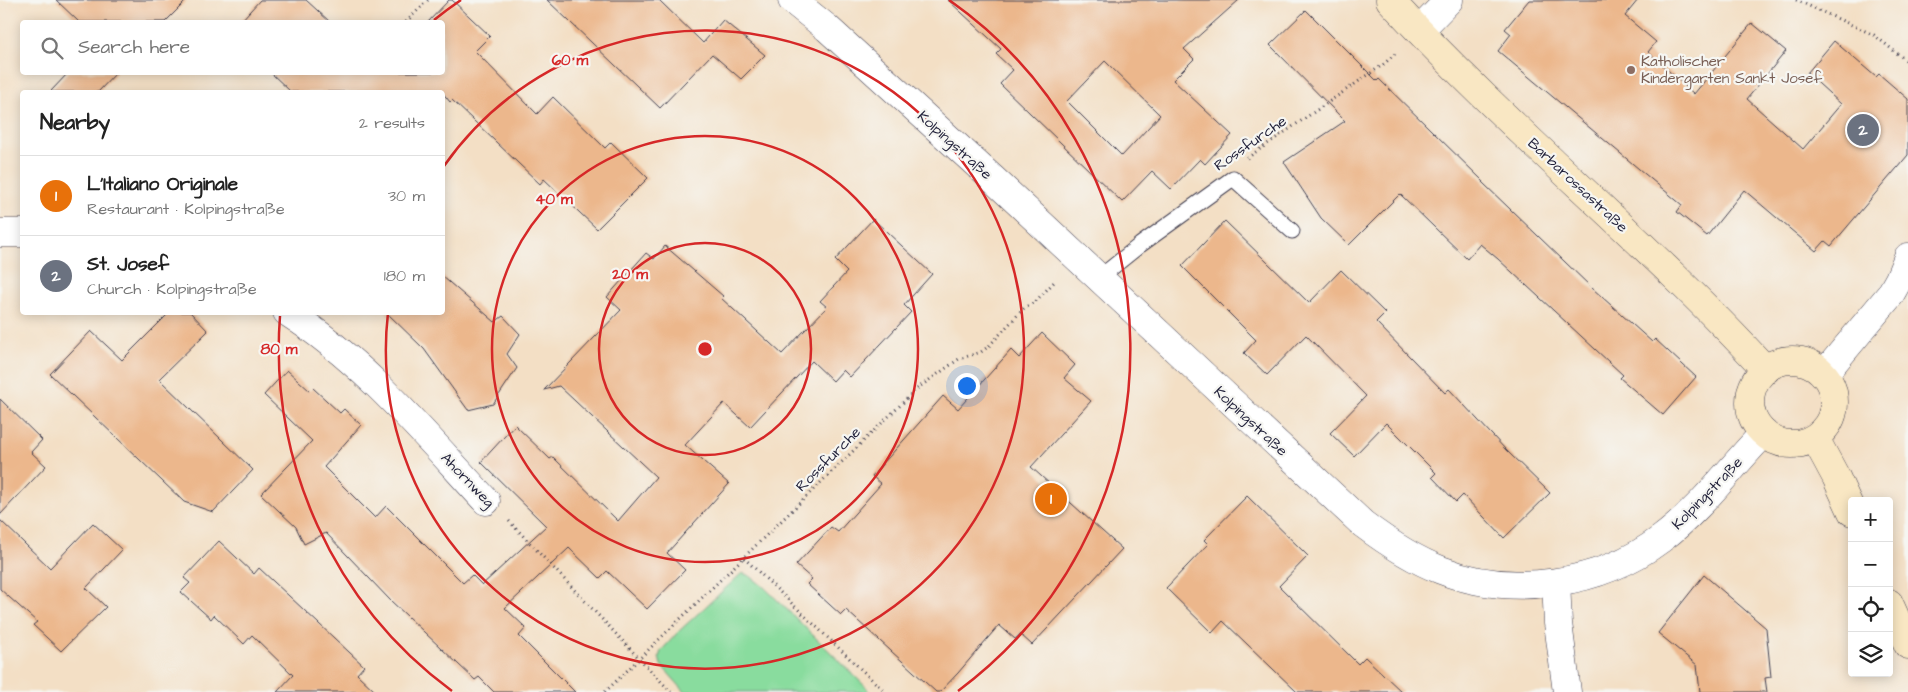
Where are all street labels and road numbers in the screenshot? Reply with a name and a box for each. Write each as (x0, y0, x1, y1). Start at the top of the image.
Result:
street label: Kolpingstraße (912, 106, 997, 185)
street label: Rossfurche (1210, 111, 1291, 176)
street label: Barbarossastraße (1523, 133, 1632, 237)
street label: Kolpingstraße (1208, 382, 1292, 462)
street label: Rossfurche (791, 422, 865, 496)
street label: Ahornweg (435, 448, 499, 513)
street label: Kolpingstraße (1667, 452, 1748, 535)

